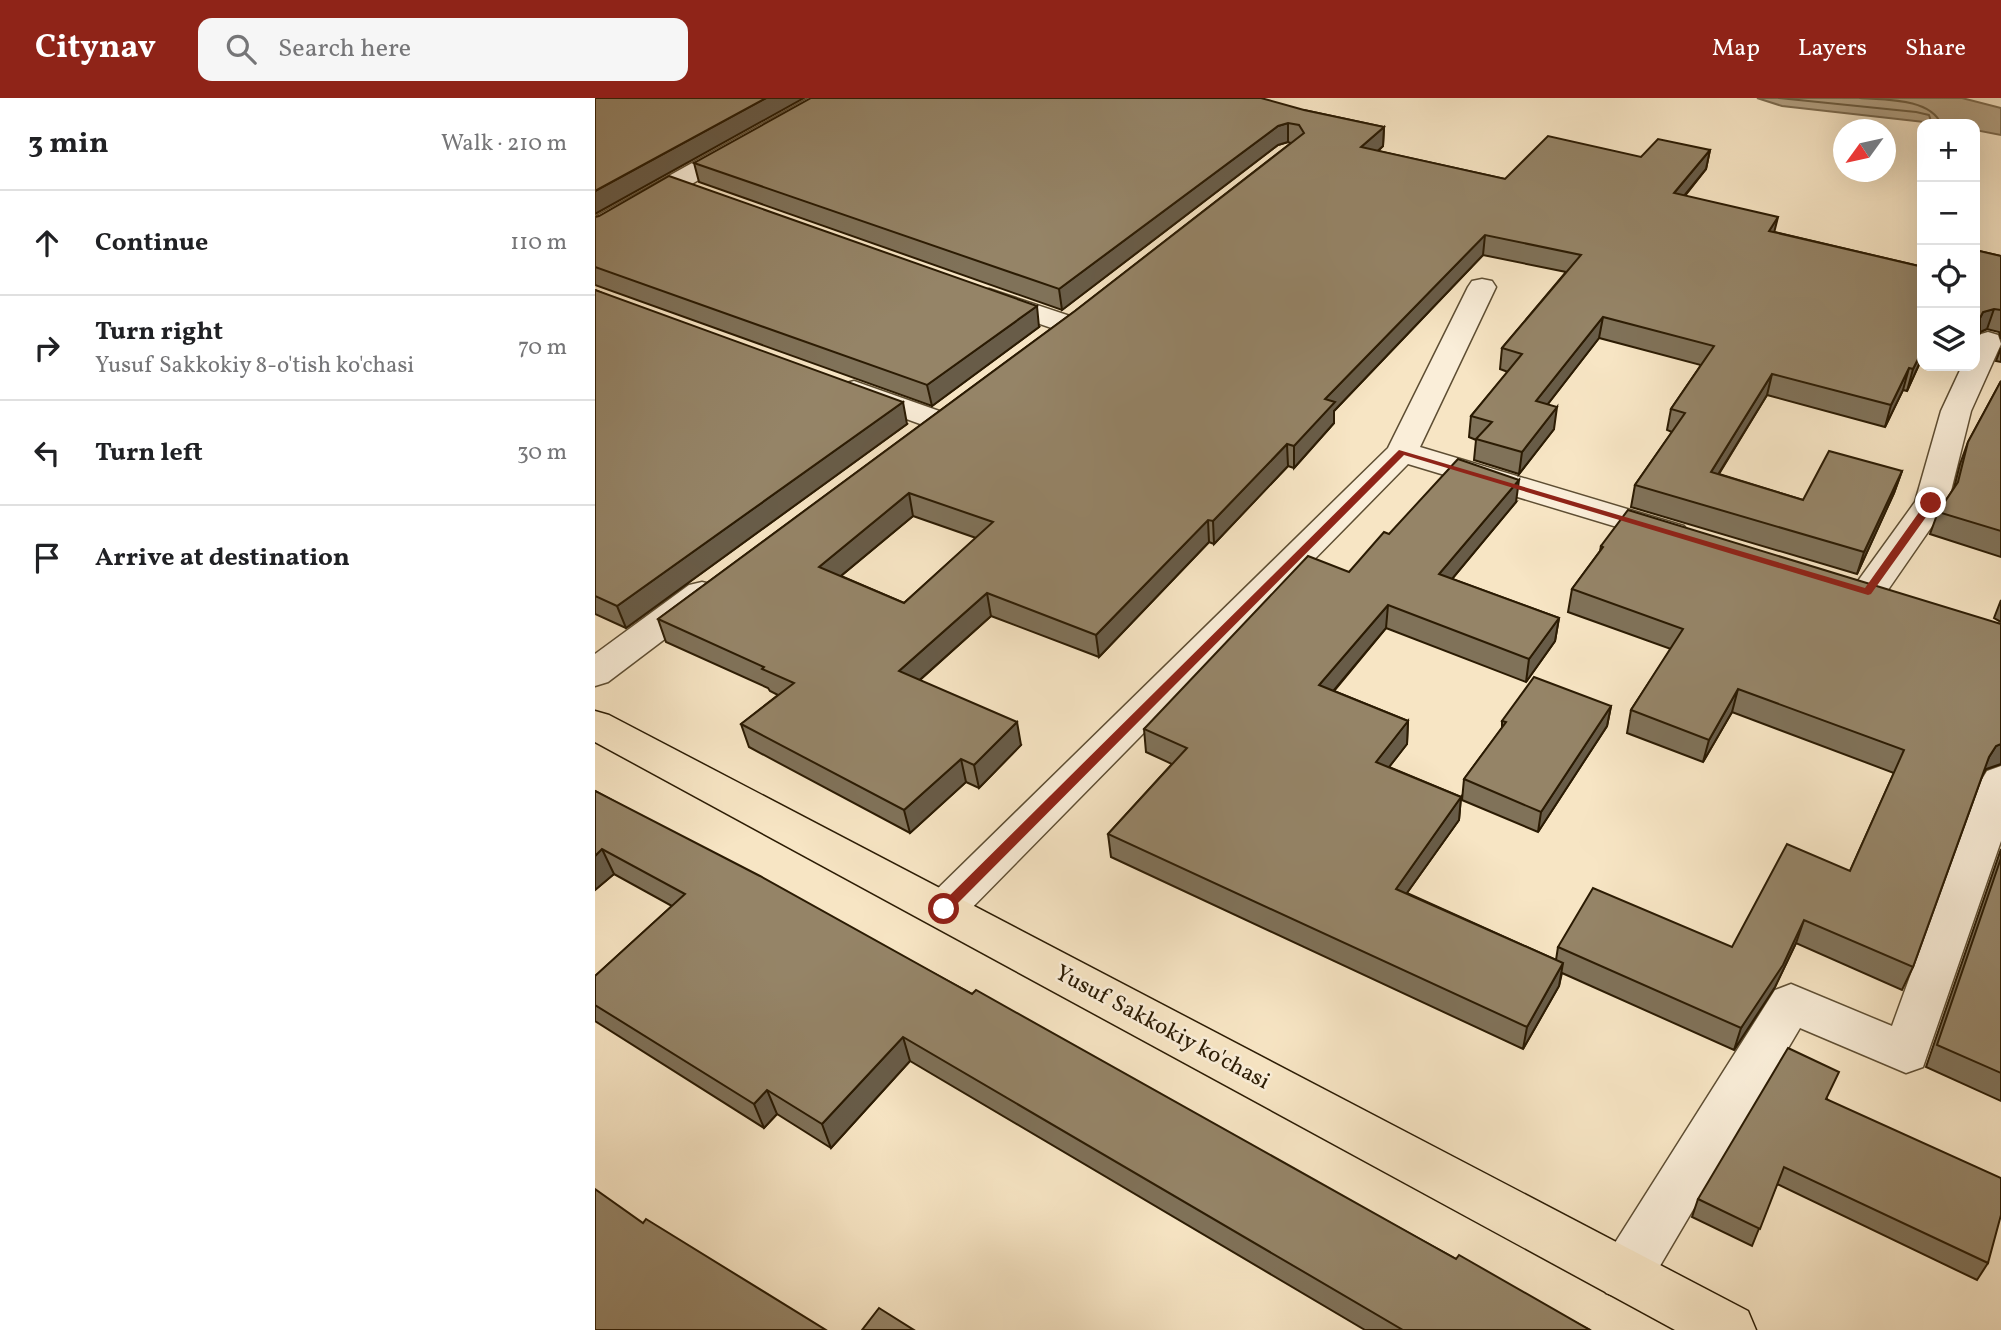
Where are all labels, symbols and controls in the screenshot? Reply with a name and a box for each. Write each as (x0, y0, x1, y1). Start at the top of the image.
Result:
search box (198, 18, 688, 81)
text: Citynav (35, 26, 156, 72)
icon: search (222, 30, 260, 68)
text: Search here (278, 31, 411, 67)
text: Map (1712, 32, 1760, 66)
text: Layers (1798, 32, 1867, 66)
text: Share (1905, 32, 1966, 66)
north arrow (1833, 119, 1896, 182)
map controls (1917, 119, 1980, 371)
button: + (1917, 119, 1980, 182)
text: 3 min (28, 123, 109, 165)
text: Walk · 210 m (441, 128, 567, 160)
button: − (1917, 182, 1980, 245)
icon: ahead (28, 224, 66, 262)
text: Continue (95, 225, 208, 261)
text: 110 m (510, 227, 567, 259)
button: locate (1917, 245, 1980, 308)
button: layers (1917, 308, 1980, 371)
text: Turn right (95, 314, 223, 350)
icon: right (28, 329, 66, 367)
text: 70 m (518, 332, 567, 364)
text: Yusuf Sakkokiy 8-o'tish ko'chasi (95, 350, 414, 382)
icon: left (28, 434, 66, 472)
text: Turn left (95, 435, 203, 471)
text: 30 m (517, 437, 567, 469)
route end (1915, 487, 1946, 518)
icon: arrive (28, 539, 66, 577)
text: Arrive at destination (95, 540, 350, 576)
route start (928, 893, 959, 924)
street label: Yusuf Sakkokiy ko'chasi (1049, 958, 1275, 1098)

